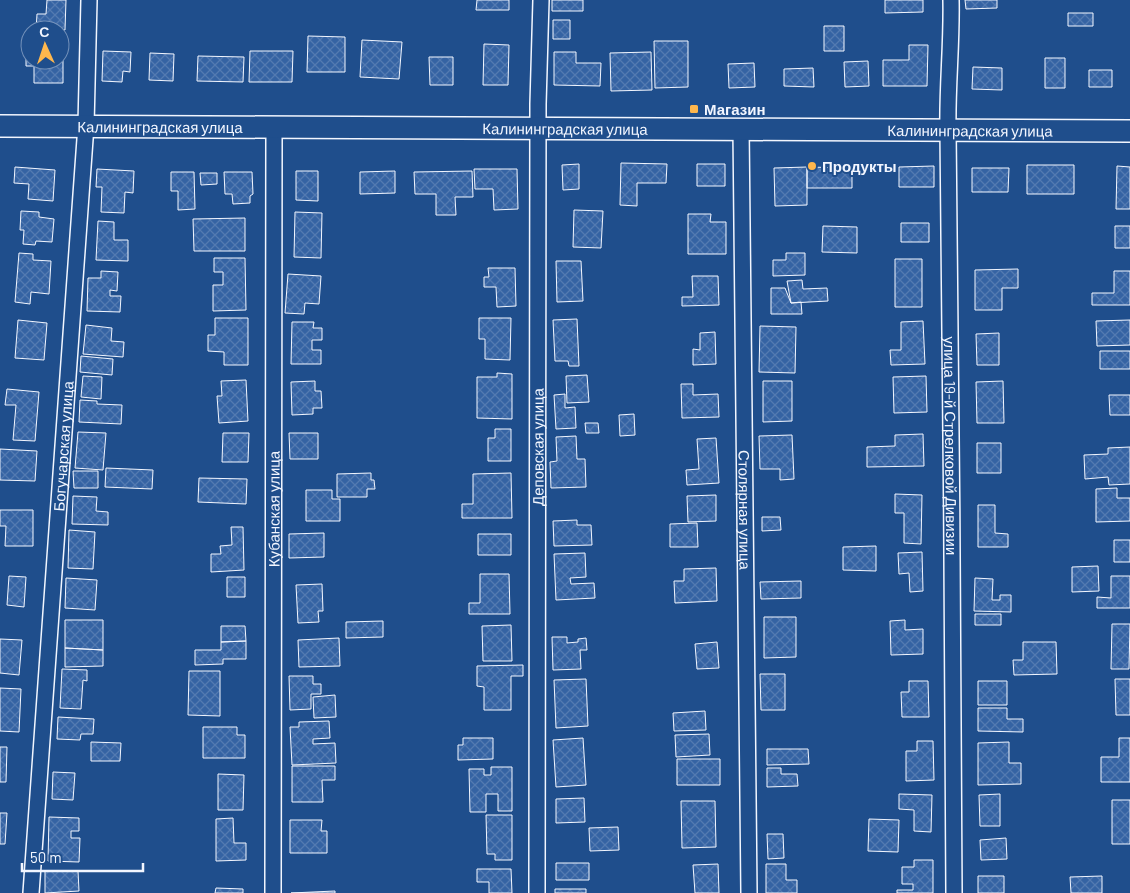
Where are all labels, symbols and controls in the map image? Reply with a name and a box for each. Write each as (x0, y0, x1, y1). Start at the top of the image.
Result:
north arrow (20, 20, 70, 70)
text: С (39, 23, 50, 40)
place label: Магазин (704, 100, 766, 118)
marker: Магазин (688, 103, 700, 115)
street label: Калининградская улица (77, 117, 243, 136)
street label: Калининградская улица (482, 119, 648, 138)
street label: Калининградская улица (887, 121, 1053, 140)
place label: Продукты (822, 157, 897, 175)
marker: Продукты (806, 160, 818, 172)
street label: улица 19-й Стрелковой Дивизии (941, 336, 961, 555)
street label: Богучарская улица (49, 380, 77, 512)
street label: Деповская улица (528, 387, 547, 506)
street label: Кубанская улица (264, 450, 283, 567)
street label: Столярная улица (735, 450, 755, 571)
scale bar (22, 840, 144, 872)
text: 50 m (30, 848, 62, 866)

